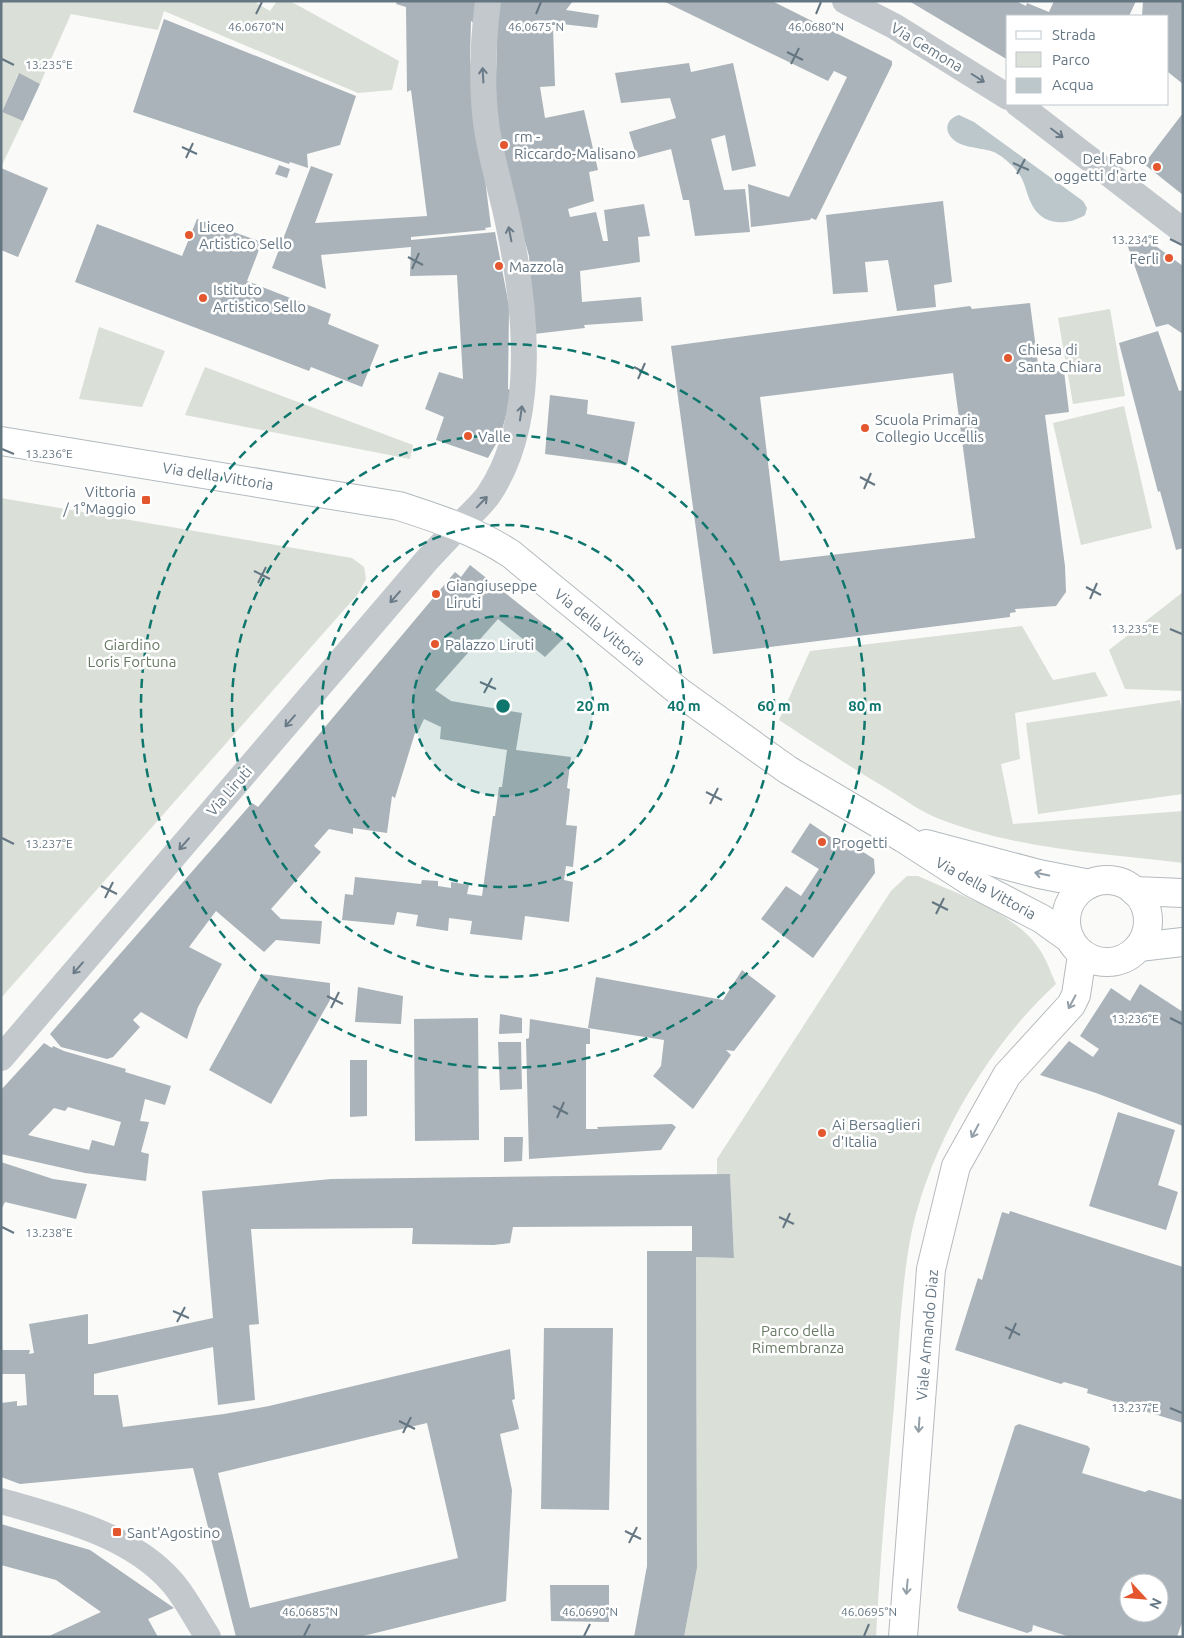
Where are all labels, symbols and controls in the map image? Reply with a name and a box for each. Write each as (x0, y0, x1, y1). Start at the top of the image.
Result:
legend (1006, 15, 1169, 105)
street label: Via Gemona (888, 19, 966, 75)
text: 46.0670°N (228, 20, 284, 33)
text: 46.0675°N (508, 20, 564, 33)
text: 46.0680°N (788, 20, 844, 33)
text: Strada (1052, 26, 1096, 43)
text: Parco (1052, 51, 1090, 68)
text: 13.235°E (25, 58, 73, 71)
one-way arrow (479, 67, 488, 83)
one-way arrow (971, 74, 985, 84)
text: Acqua (1052, 76, 1094, 93)
place label: rm - Riccardo-Malisano (514, 128, 636, 162)
one-way arrow (1050, 128, 1063, 139)
marker: rm - Riccardo-Malisano (498, 139, 510, 151)
place label: Del Fabro oggetti d'arte (1054, 150, 1147, 184)
marker: Del Fabro oggetti d'arte (1151, 161, 1163, 173)
place label: Liceo Artistico Sello (199, 218, 292, 252)
one-way arrow (505, 227, 514, 243)
marker: Liceo Artistico Sello (183, 229, 195, 241)
text: 13.234°E (1111, 233, 1159, 246)
place label: Ferli (1130, 250, 1159, 267)
marker: Ferli (1163, 252, 1175, 264)
place label: Mazzola (509, 258, 564, 275)
marker: Mazzola (493, 260, 505, 272)
place label: Istituto Artistico Sello (213, 281, 306, 315)
marker: Istituto Artistico Sello (197, 292, 209, 304)
place label: Chiesa di Santa Chiara (1018, 341, 1102, 375)
marker: Chiesa di Santa Chiara (1002, 352, 1014, 364)
one-way arrow (516, 406, 526, 422)
place label: Scuola Primaria Collegio Uccellis (875, 411, 984, 445)
marker: Scuola Primaria Collegio Uccellis (859, 422, 871, 434)
place label: Valle (478, 428, 511, 445)
marker: Valle (462, 430, 474, 442)
text: 13.236°E (25, 447, 73, 460)
street label: Via della Vittoria (161, 459, 275, 493)
place label: Vittoria / 1°Maggio (62, 483, 136, 517)
marker: Vittoria / 1°Maggio (140, 494, 152, 506)
one-way arrow (476, 496, 488, 509)
place label: Giangiuseppe Liruti (446, 577, 537, 611)
street label: Via della Vittoria (551, 585, 649, 669)
marker: Giangiuseppe Liruti (430, 588, 442, 600)
one-way arrow (390, 591, 401, 604)
text: 13.235°E (1111, 622, 1159, 635)
park label: Giardino Loris Fortuna (88, 636, 176, 670)
place label: Palazzo Liruti (445, 636, 534, 653)
marker: Palazzo Liruti (429, 638, 441, 650)
centre of rings (494, 697, 512, 715)
text: 20 m (576, 697, 610, 714)
text: 40 m (667, 697, 701, 714)
text: 60 m (757, 697, 791, 714)
text: 80 m (848, 697, 882, 714)
one-way arrow (285, 714, 296, 727)
street label: Via Liruti (203, 763, 255, 819)
place label: Progetti (832, 834, 888, 851)
marker: Progetti (816, 836, 828, 848)
text: 13.237°E (25, 837, 73, 850)
one-way arrow (178, 838, 190, 851)
street label: Via della Vittoria (933, 853, 1039, 923)
one-way arrow (1034, 869, 1050, 878)
one-way arrow (73, 961, 84, 974)
one-way arrow (1067, 994, 1077, 1009)
text: 13.236°E (1111, 1012, 1159, 1025)
place label: Ai Bersaglieri d'Italia (832, 1116, 920, 1150)
one-way arrow (970, 1123, 980, 1138)
marker: Ai Bersaglieri d'Italia (816, 1127, 828, 1139)
text: 13.238°E (25, 1226, 73, 1239)
street label: Viale Armando Diaz (913, 1269, 941, 1401)
park label: Parco della Rimembranza (752, 1322, 844, 1356)
text: 13.237°E (1111, 1401, 1159, 1414)
one-way arrow (915, 1417, 924, 1433)
place label: Sant'Agostino (127, 1524, 220, 1541)
marker: Sant'Agostino (111, 1526, 123, 1538)
north arrow (1119, 1573, 1169, 1623)
one-way arrow (902, 1579, 912, 1595)
text: N (1146, 1595, 1165, 1612)
text: 46.0685°N (282, 1605, 338, 1618)
text: 46.0690°N (562, 1605, 618, 1618)
text: 46.0695°N (841, 1605, 897, 1618)

